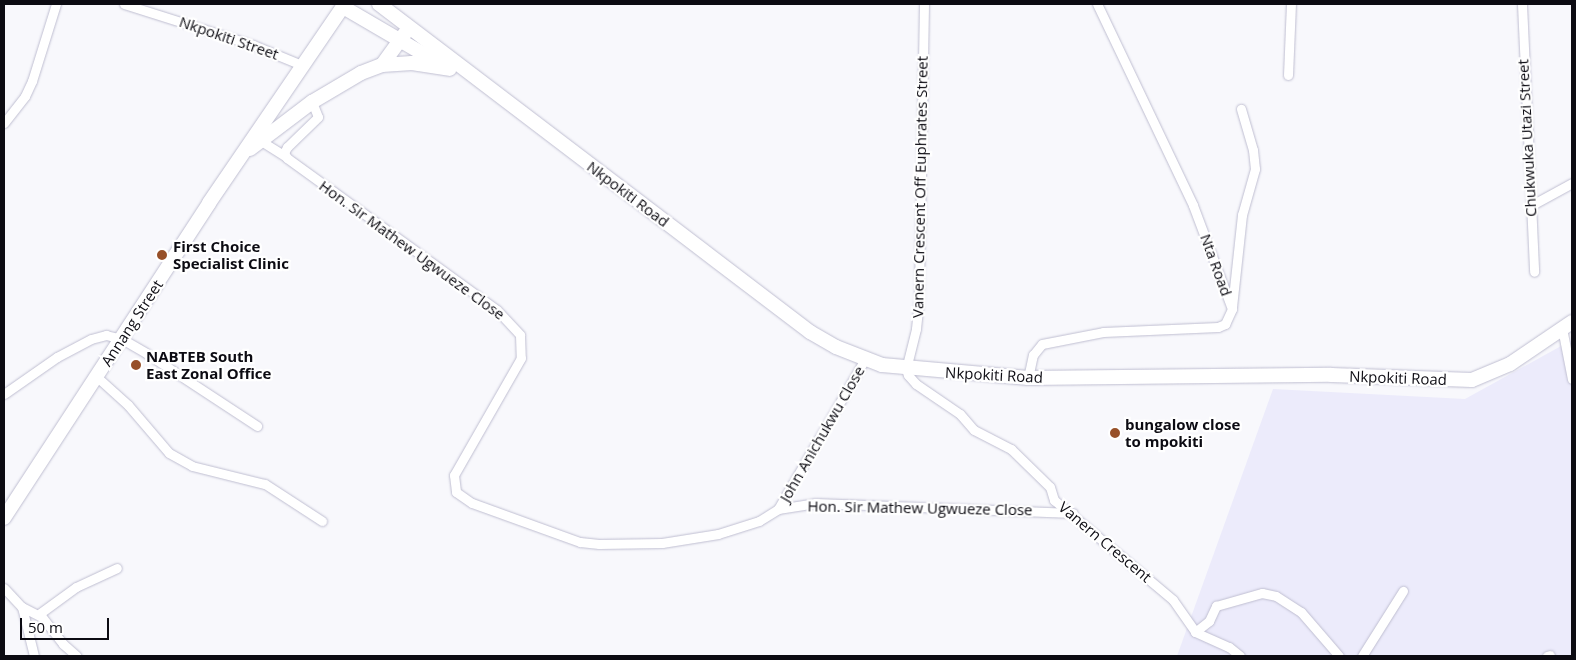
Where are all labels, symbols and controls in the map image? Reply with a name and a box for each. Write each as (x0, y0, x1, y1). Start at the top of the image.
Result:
street label: Nkpokiti Street (177, 13, 281, 63)
street label: Vanern Crescent Off Euphrates Street (909, 56, 931, 318)
street label: Chukwuka Utazi Street (1514, 59, 1540, 217)
street label: Nkpokiti Road (584, 157, 672, 231)
street label: Hon. Sir Mathew Ugwueze Close (316, 177, 508, 323)
street label: Nta Road (1196, 232, 1236, 298)
place label: First Choice Specialist Clinic (173, 237, 289, 272)
marker: First Choice Specialist Clinic (155, 248, 169, 262)
street label: Annang Street (97, 276, 167, 370)
place label: NABTEB South East Zonal Office (146, 347, 271, 382)
marker: NABTEB South East Zonal Office (130, 359, 142, 371)
street label: John Anichukwu Close (776, 363, 868, 505)
street label: Nkpokiti Road (945, 363, 1043, 387)
street label: Nkpokiti Road (1349, 367, 1447, 389)
place label: bungalow close to mpokiti (1125, 415, 1240, 450)
marker: bungalow close to mpokiti (1109, 427, 1121, 439)
street label: Hon. Sir Mathew Ugwueze Close (807, 497, 1033, 519)
street label: Vanern Crescent (1055, 498, 1155, 586)
scale bar (22, 608, 111, 640)
text: 50 m (28, 617, 63, 637)

